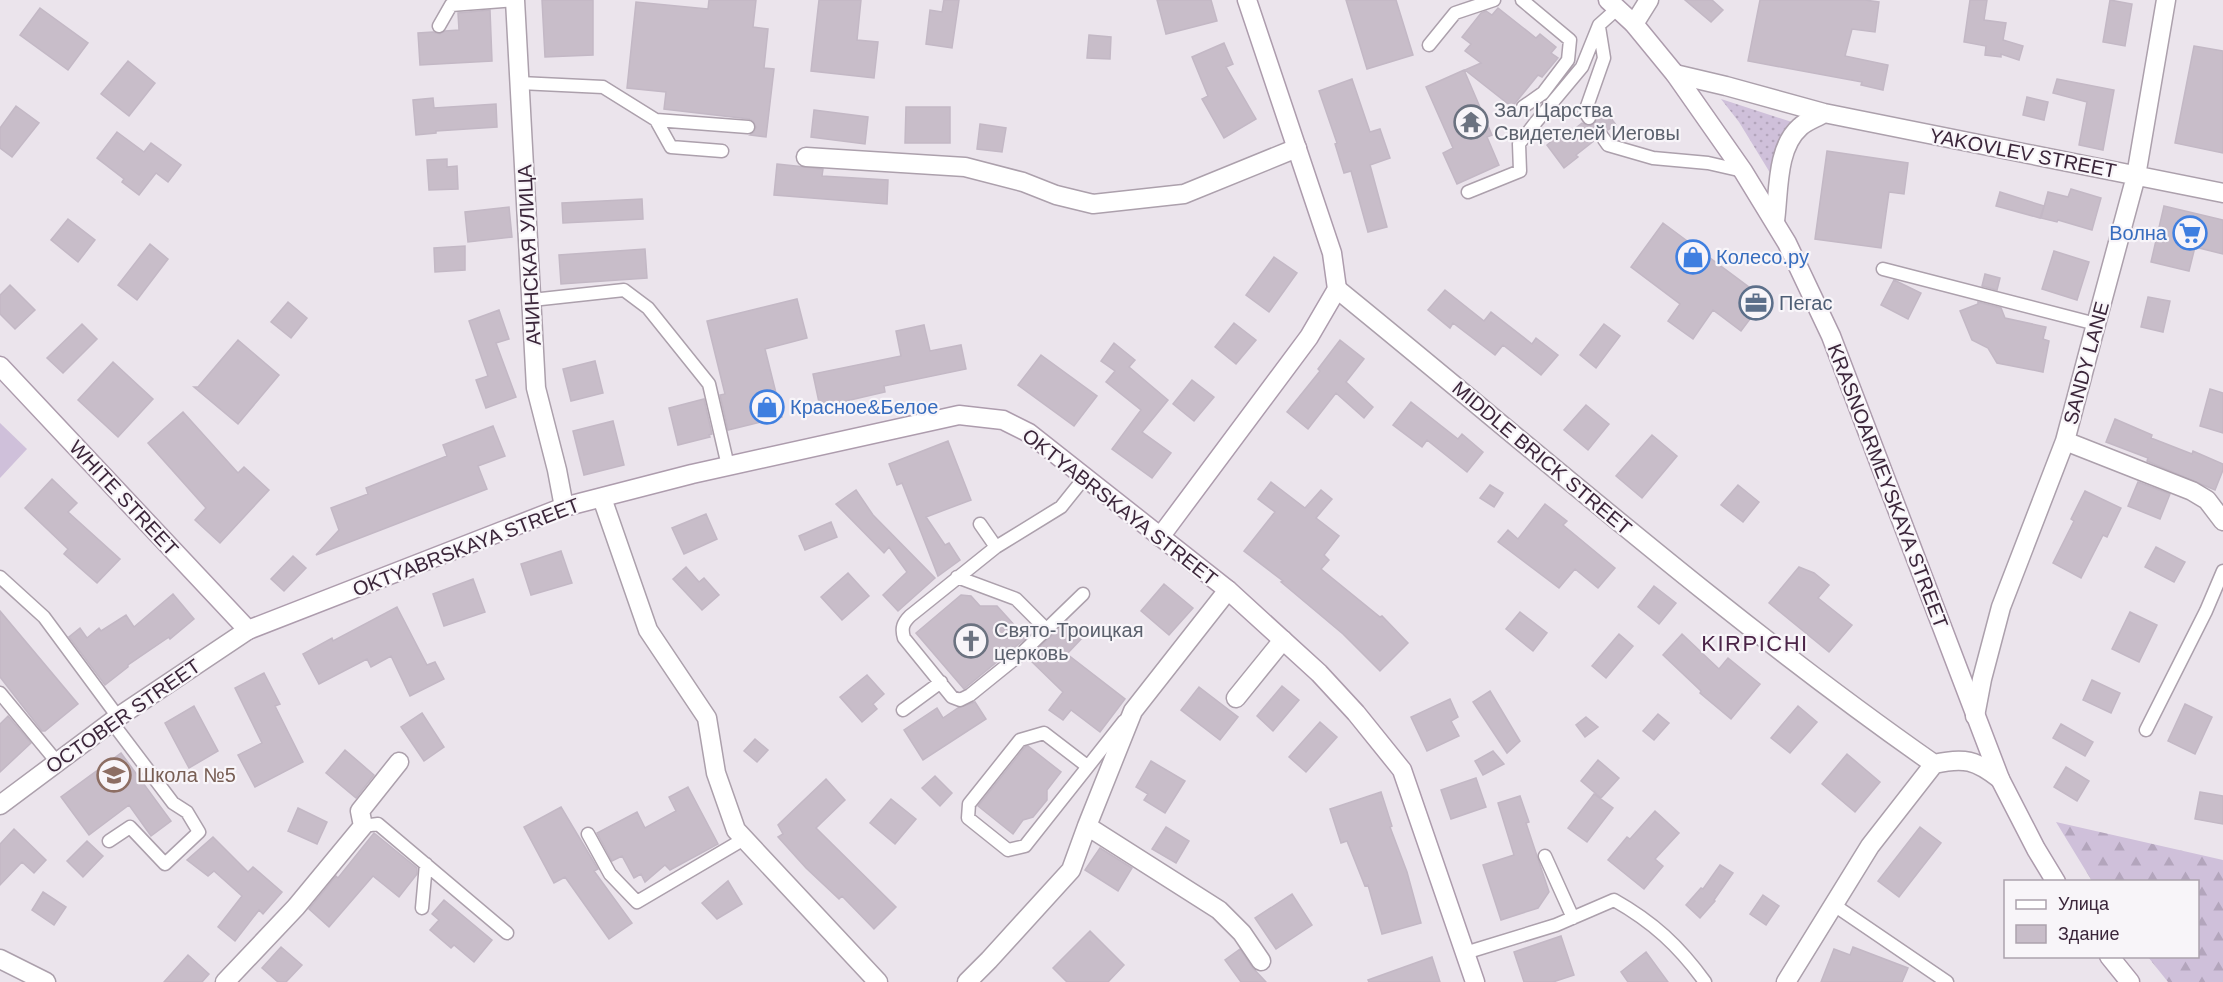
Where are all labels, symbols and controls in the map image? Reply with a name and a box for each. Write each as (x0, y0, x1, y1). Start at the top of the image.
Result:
place label: Зал Царства Свидетелей Иеговы (1494, 99, 1680, 144)
temple icon: Зал Царства Свидетелей Иеговы (1453, 104, 1489, 140)
street label: YAKOVLEV STREET (1928, 124, 2118, 182)
street label: АЧИНСКАЯ УЛИЦА (513, 163, 545, 346)
supermarket icon: Волна (2172, 215, 2208, 251)
place label: Волна (2109, 222, 2168, 244)
shop icon: Колесо.ру (1675, 239, 1711, 275)
place label: Колесо.ру (1716, 246, 1809, 268)
office icon: Пегас (1738, 285, 1774, 321)
place label: Пегас (1779, 292, 1832, 314)
street label: SANDY LANE (2059, 299, 2113, 427)
street label: KRASNOARMEYSKAYA STREET (1823, 341, 1953, 631)
street label: MIDDLE BRICK STREET (1448, 377, 1636, 539)
shop icon: Красное&Белое (749, 389, 785, 425)
place label: Красное&Белое (790, 396, 938, 418)
street label: OKTYABRSKAYA STREET (1018, 424, 1222, 590)
street label: WHITE STREET (65, 436, 183, 560)
street label: OKTYABRSKAYA STREET (349, 494, 583, 600)
place label: Свято-Троицкая церковь (994, 619, 1144, 664)
church icon: Свято-Троицкая церковь (953, 623, 989, 659)
district label: KIRPICHI (1701, 631, 1809, 656)
street label: OCTOBER STREET (42, 655, 204, 777)
school or university icon: Школа №5 (96, 757, 132, 793)
place label: Школа №5 (137, 764, 236, 786)
legend (2004, 880, 2199, 958)
text: Улица (2058, 894, 2110, 914)
text: Здание (2058, 924, 2119, 944)

